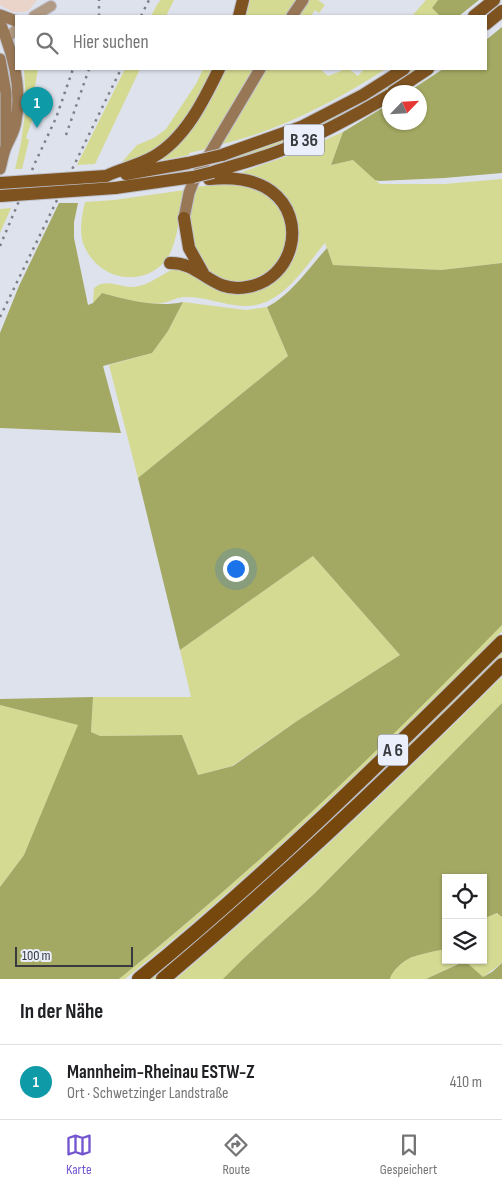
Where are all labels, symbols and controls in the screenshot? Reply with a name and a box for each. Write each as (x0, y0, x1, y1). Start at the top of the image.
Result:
search box (15, 15, 487, 70)
icon: search (33, 29, 61, 57)
text: Hier suchen (73, 31, 149, 54)
north arrow (382, 85, 427, 130)
pin: 1 (21, 87, 53, 128)
road number: B 36 (284, 124, 324, 156)
your location (223, 556, 249, 582)
road number: A 6 (378, 734, 408, 766)
map controls (442, 874, 487, 964)
button: locate (442, 874, 487, 919)
button: layers (442, 919, 487, 964)
scale bar (15, 944, 132, 967)
text: 100 m (22, 947, 51, 964)
text: In der Nähe (20, 999, 103, 1024)
text: Mannheim-Rheinau ESTW-Z (67, 1061, 255, 1084)
text: 1 (33, 1073, 39, 1092)
text: 410 m (450, 1073, 482, 1092)
text: Ort · Schwetzinger Landstraße (67, 1084, 229, 1103)
tab: Karte (65, 1131, 93, 1178)
tab: Route (222, 1131, 250, 1178)
tab: Gespeichert (380, 1131, 437, 1178)

